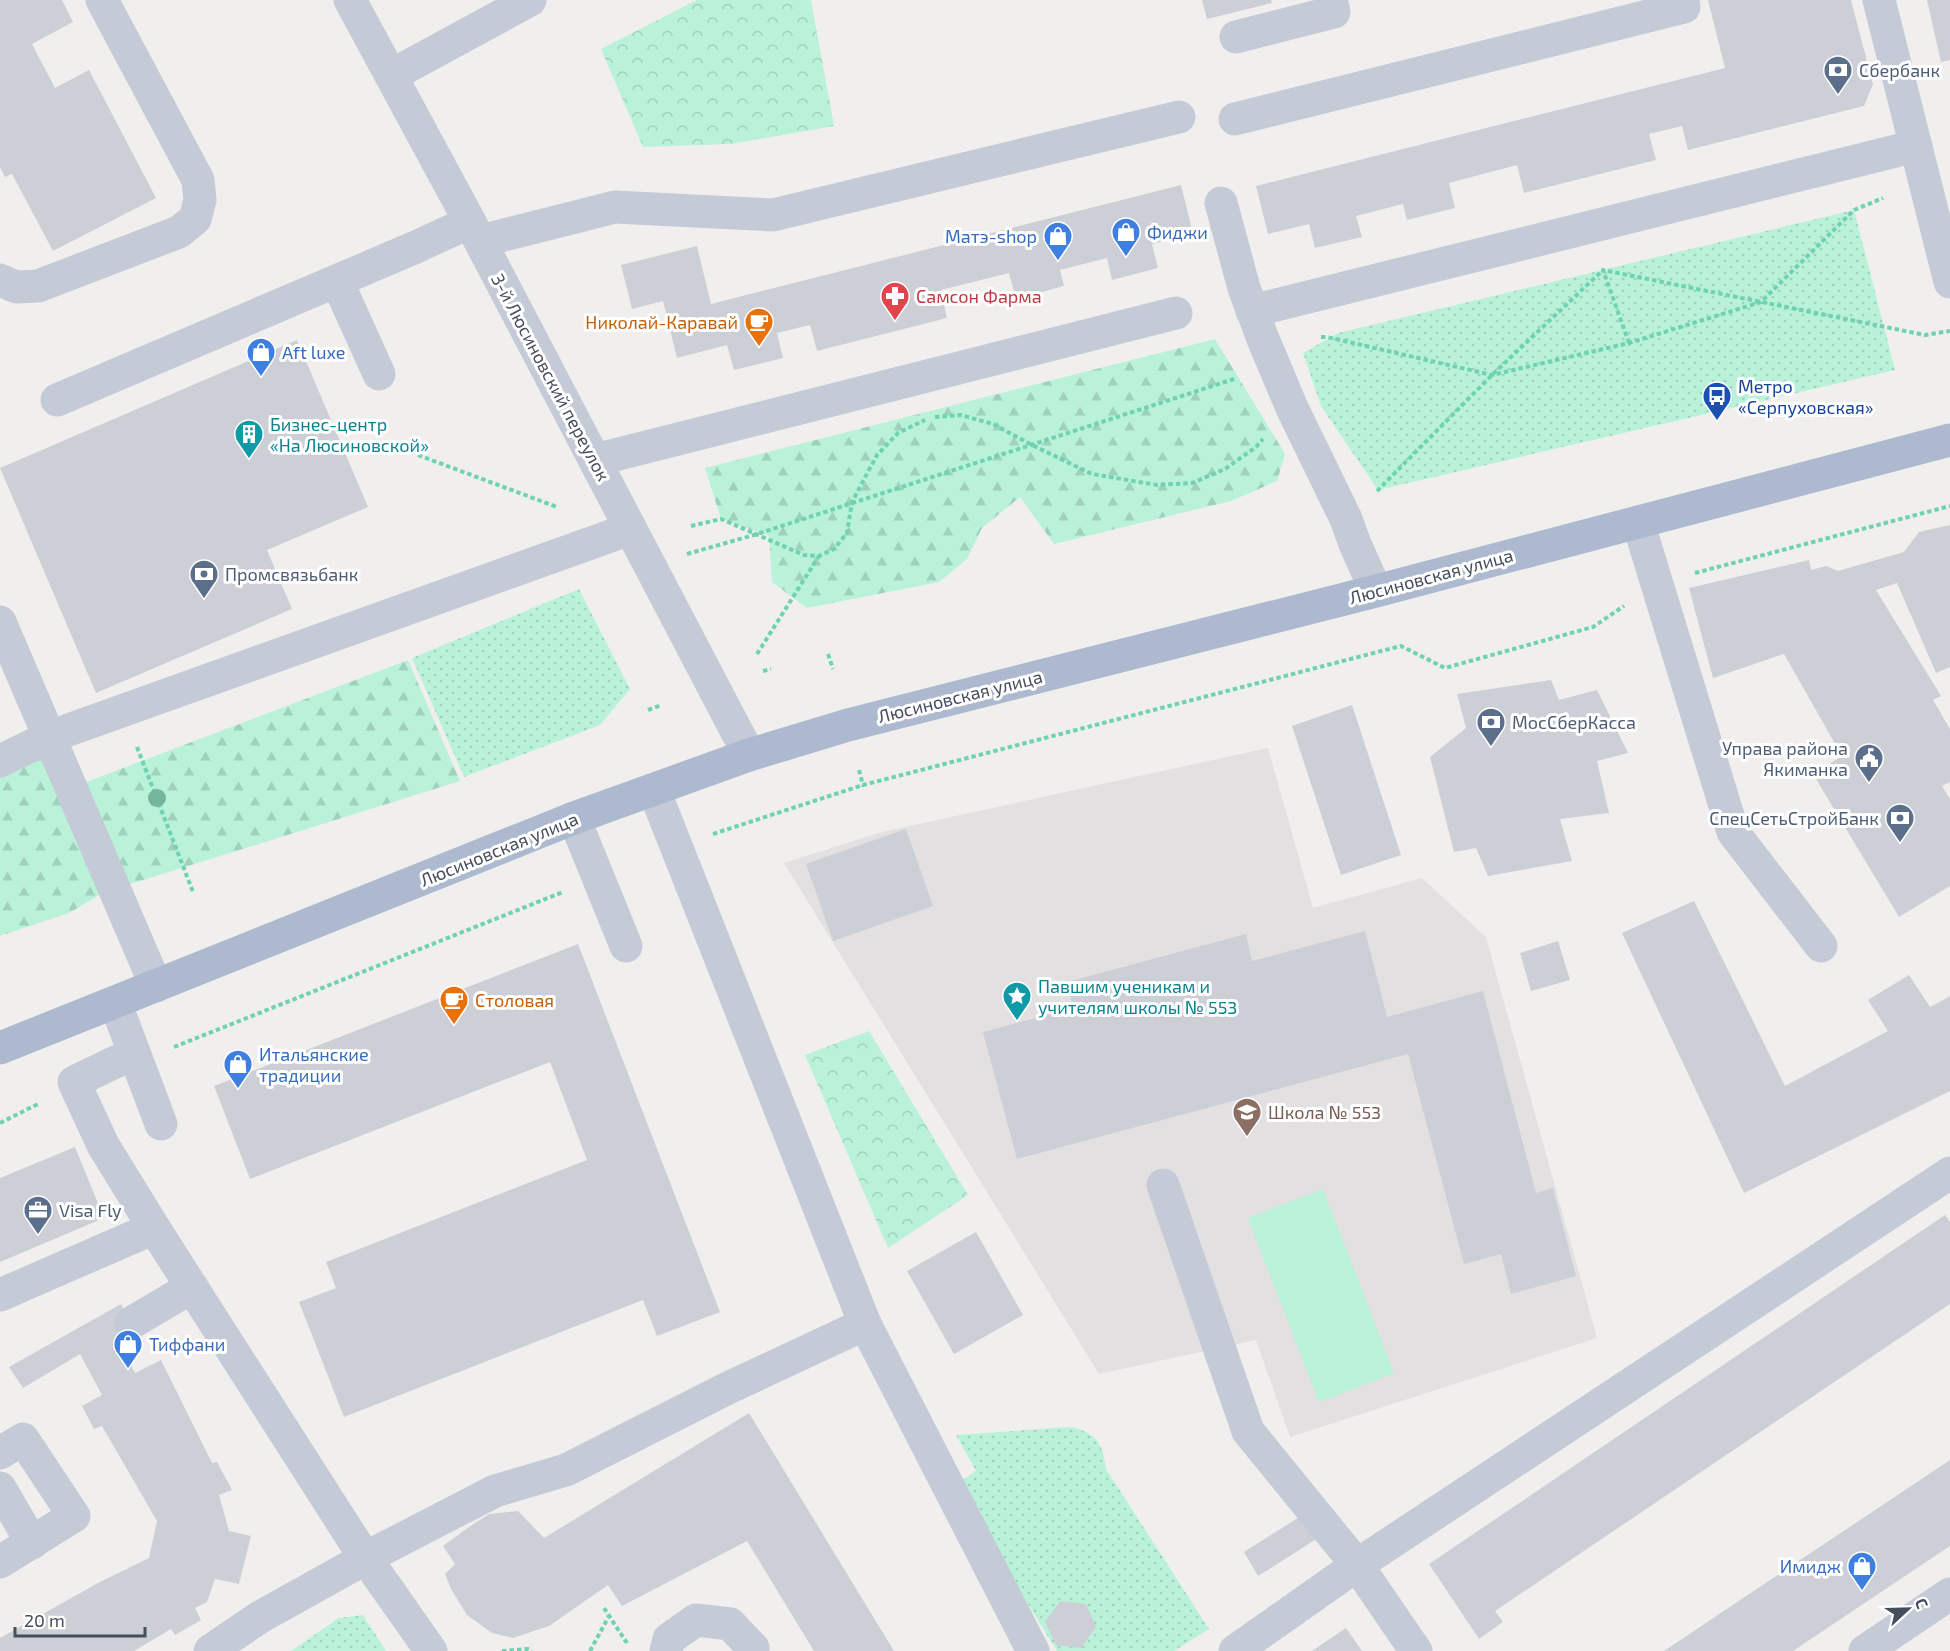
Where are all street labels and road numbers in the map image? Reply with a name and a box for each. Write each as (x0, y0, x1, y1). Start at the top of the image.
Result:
street label: 3-й Люсиновский переулок (487, 270, 615, 485)
street label: Люсиновская улица (1347, 544, 1515, 608)
street label: Люсиновская улица (876, 665, 1044, 727)
street label: Люсиновская улица (417, 807, 581, 891)

